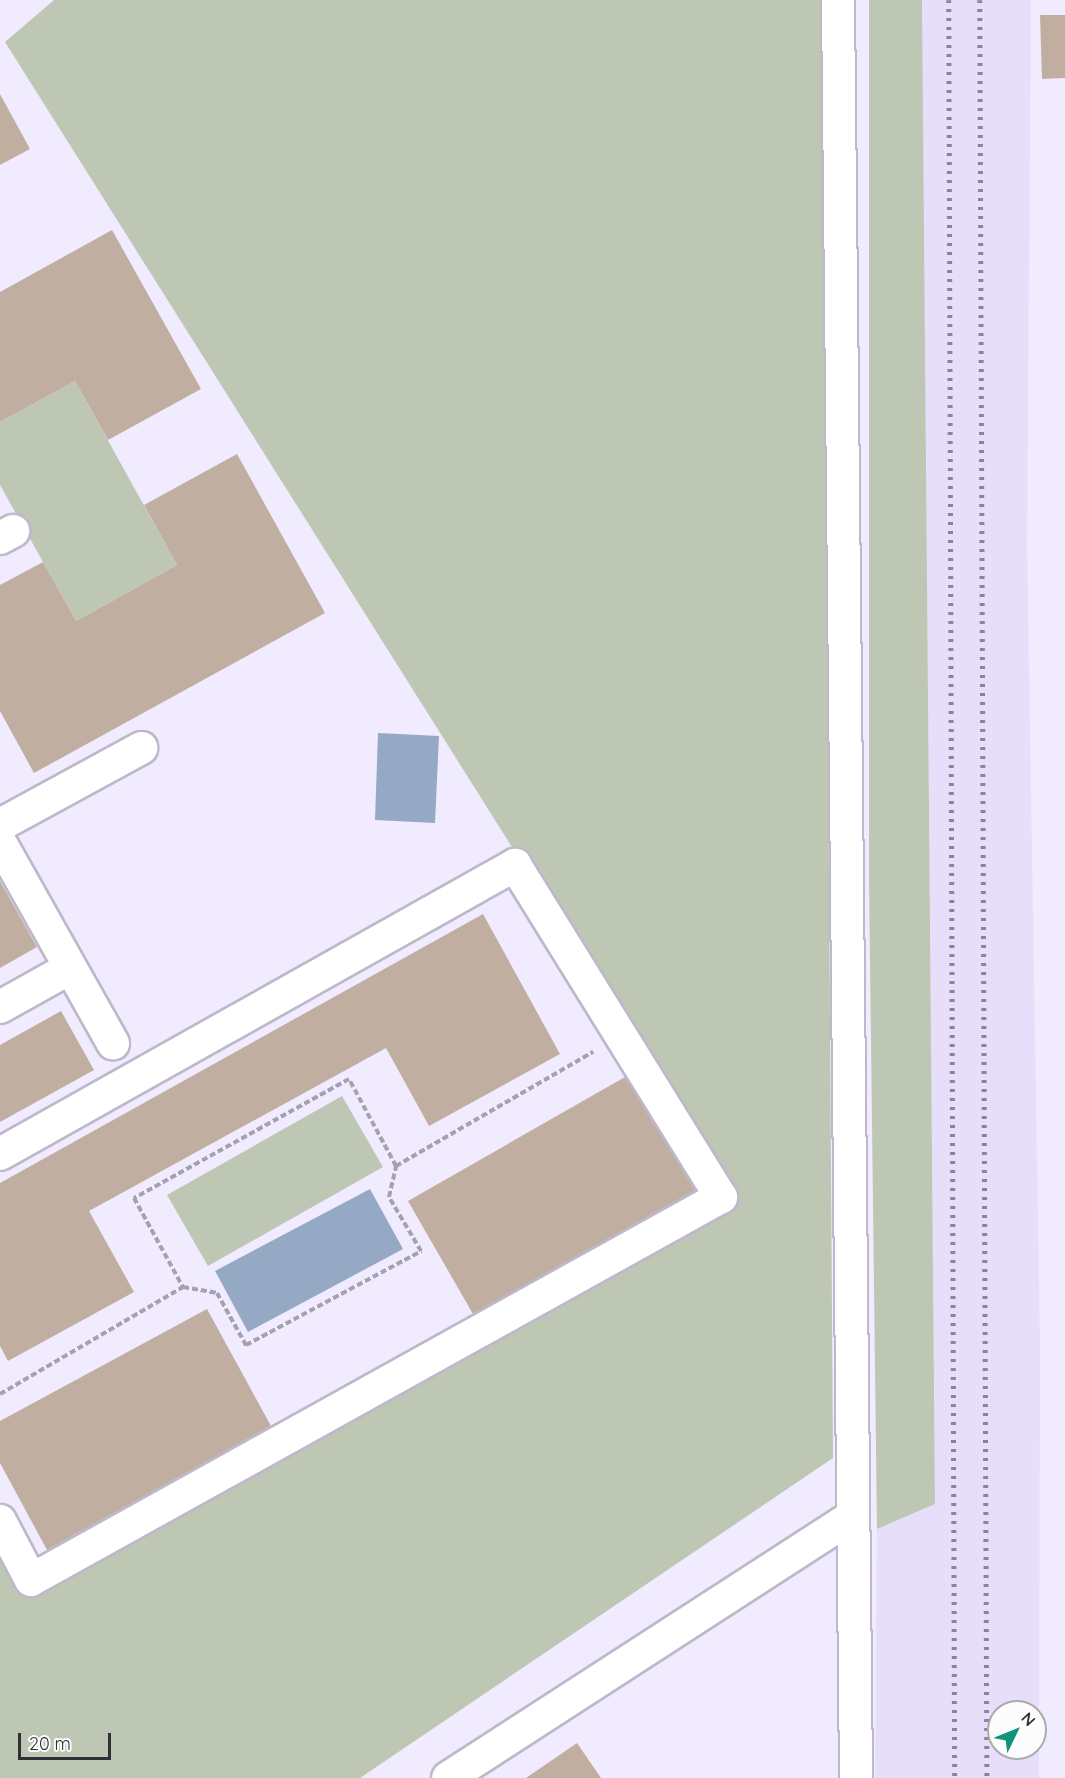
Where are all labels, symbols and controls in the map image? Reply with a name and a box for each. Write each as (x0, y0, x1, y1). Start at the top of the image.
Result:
north arrow (987, 1700, 1047, 1760)
text: N (1017, 1708, 1040, 1730)
scale bar (21, 1721, 114, 1759)
text: 20 m (29, 1732, 71, 1755)

